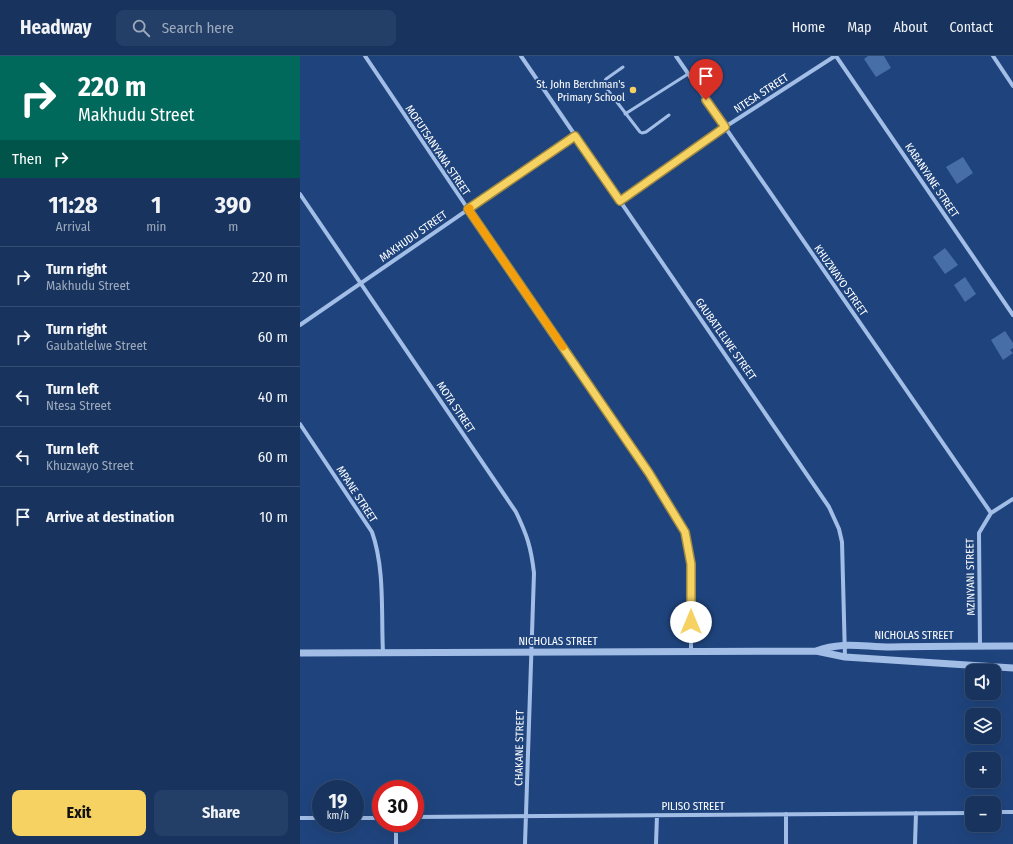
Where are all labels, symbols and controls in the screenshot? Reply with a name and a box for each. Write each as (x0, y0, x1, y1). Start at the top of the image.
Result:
search box (116, 10, 396, 46)
text: Headway (20, 16, 92, 39)
icon: search (130, 17, 152, 39)
text: Search here (162, 19, 234, 37)
text: Home (792, 19, 825, 36)
text: Map (847, 19, 871, 36)
text: About (893, 19, 928, 36)
text: Contact (950, 19, 993, 36)
pin (689, 59, 723, 100)
icon: arrive (695, 65, 717, 87)
text: 220 m (78, 70, 146, 103)
street label: NTESA STREET (732, 71, 792, 116)
icon: right (12, 72, 64, 124)
place label: St. John Berchman's Primary School (536, 78, 625, 104)
marker: St. John Berchman's Primary School (628, 85, 638, 95)
street label: MOFUTSANYANA STREET (403, 103, 473, 199)
text: Makhudu Street (78, 104, 194, 126)
street label: KABANYANE STREET (902, 141, 962, 221)
icon: right (50, 148, 72, 170)
text: Then (12, 150, 42, 168)
text: 11:28 (49, 191, 98, 219)
text: 1 (151, 191, 161, 219)
text: 390 (215, 191, 251, 219)
street label: MAKHUDU STREET (377, 208, 450, 265)
text: Arrival (56, 219, 90, 234)
text: min (146, 219, 166, 234)
text: m (228, 219, 238, 234)
street label: KHUZWAYO STREET (811, 242, 870, 319)
text: Turn right (46, 260, 107, 278)
icon: right (12, 266, 34, 288)
text: 220 m (252, 268, 288, 286)
text: Makhudu Street (46, 278, 130, 293)
street label: GAUBATLELWE STREET (692, 296, 759, 383)
text: Turn right (46, 320, 107, 338)
icon: right (12, 326, 34, 348)
text: 60 m (258, 328, 288, 346)
text: Gaubatlelwe Street (46, 338, 147, 353)
street label: MOTA STREET (434, 379, 478, 436)
text: Turn left (46, 380, 99, 398)
icon: left (12, 386, 34, 408)
text: 40 m (258, 388, 288, 406)
text: Ntesa Street (46, 398, 111, 413)
text: Turn left (46, 440, 99, 458)
icon: left (12, 446, 34, 468)
text: 60 m (258, 448, 288, 466)
text: Khuzwayo Street (46, 458, 134, 473)
street label: MPANE STREET (333, 464, 380, 526)
icon: arrive (12, 506, 34, 528)
text: Arrive at destination (46, 508, 174, 526)
text: 10 m (259, 508, 288, 526)
street label: MZINYANI STREET (963, 537, 978, 616)
position arrow (670, 601, 712, 643)
street label: NICHOLAS STREET (874, 629, 954, 642)
street label: NICHOLAS STREET (518, 635, 598, 648)
map controls (965, 664, 1001, 832)
button: sound (965, 664, 1001, 700)
button: layers (965, 708, 1001, 744)
street label: CHAKANE STREET (512, 709, 527, 786)
button: + (965, 752, 1001, 788)
speed limit sign: 30 (372, 780, 424, 832)
text: 19 (329, 789, 347, 813)
button: Exit (12, 790, 146, 836)
button: Share (154, 790, 288, 836)
button: − (965, 796, 1001, 832)
street label: PILISO STREET (661, 800, 725, 813)
text: km/h (327, 810, 349, 822)

